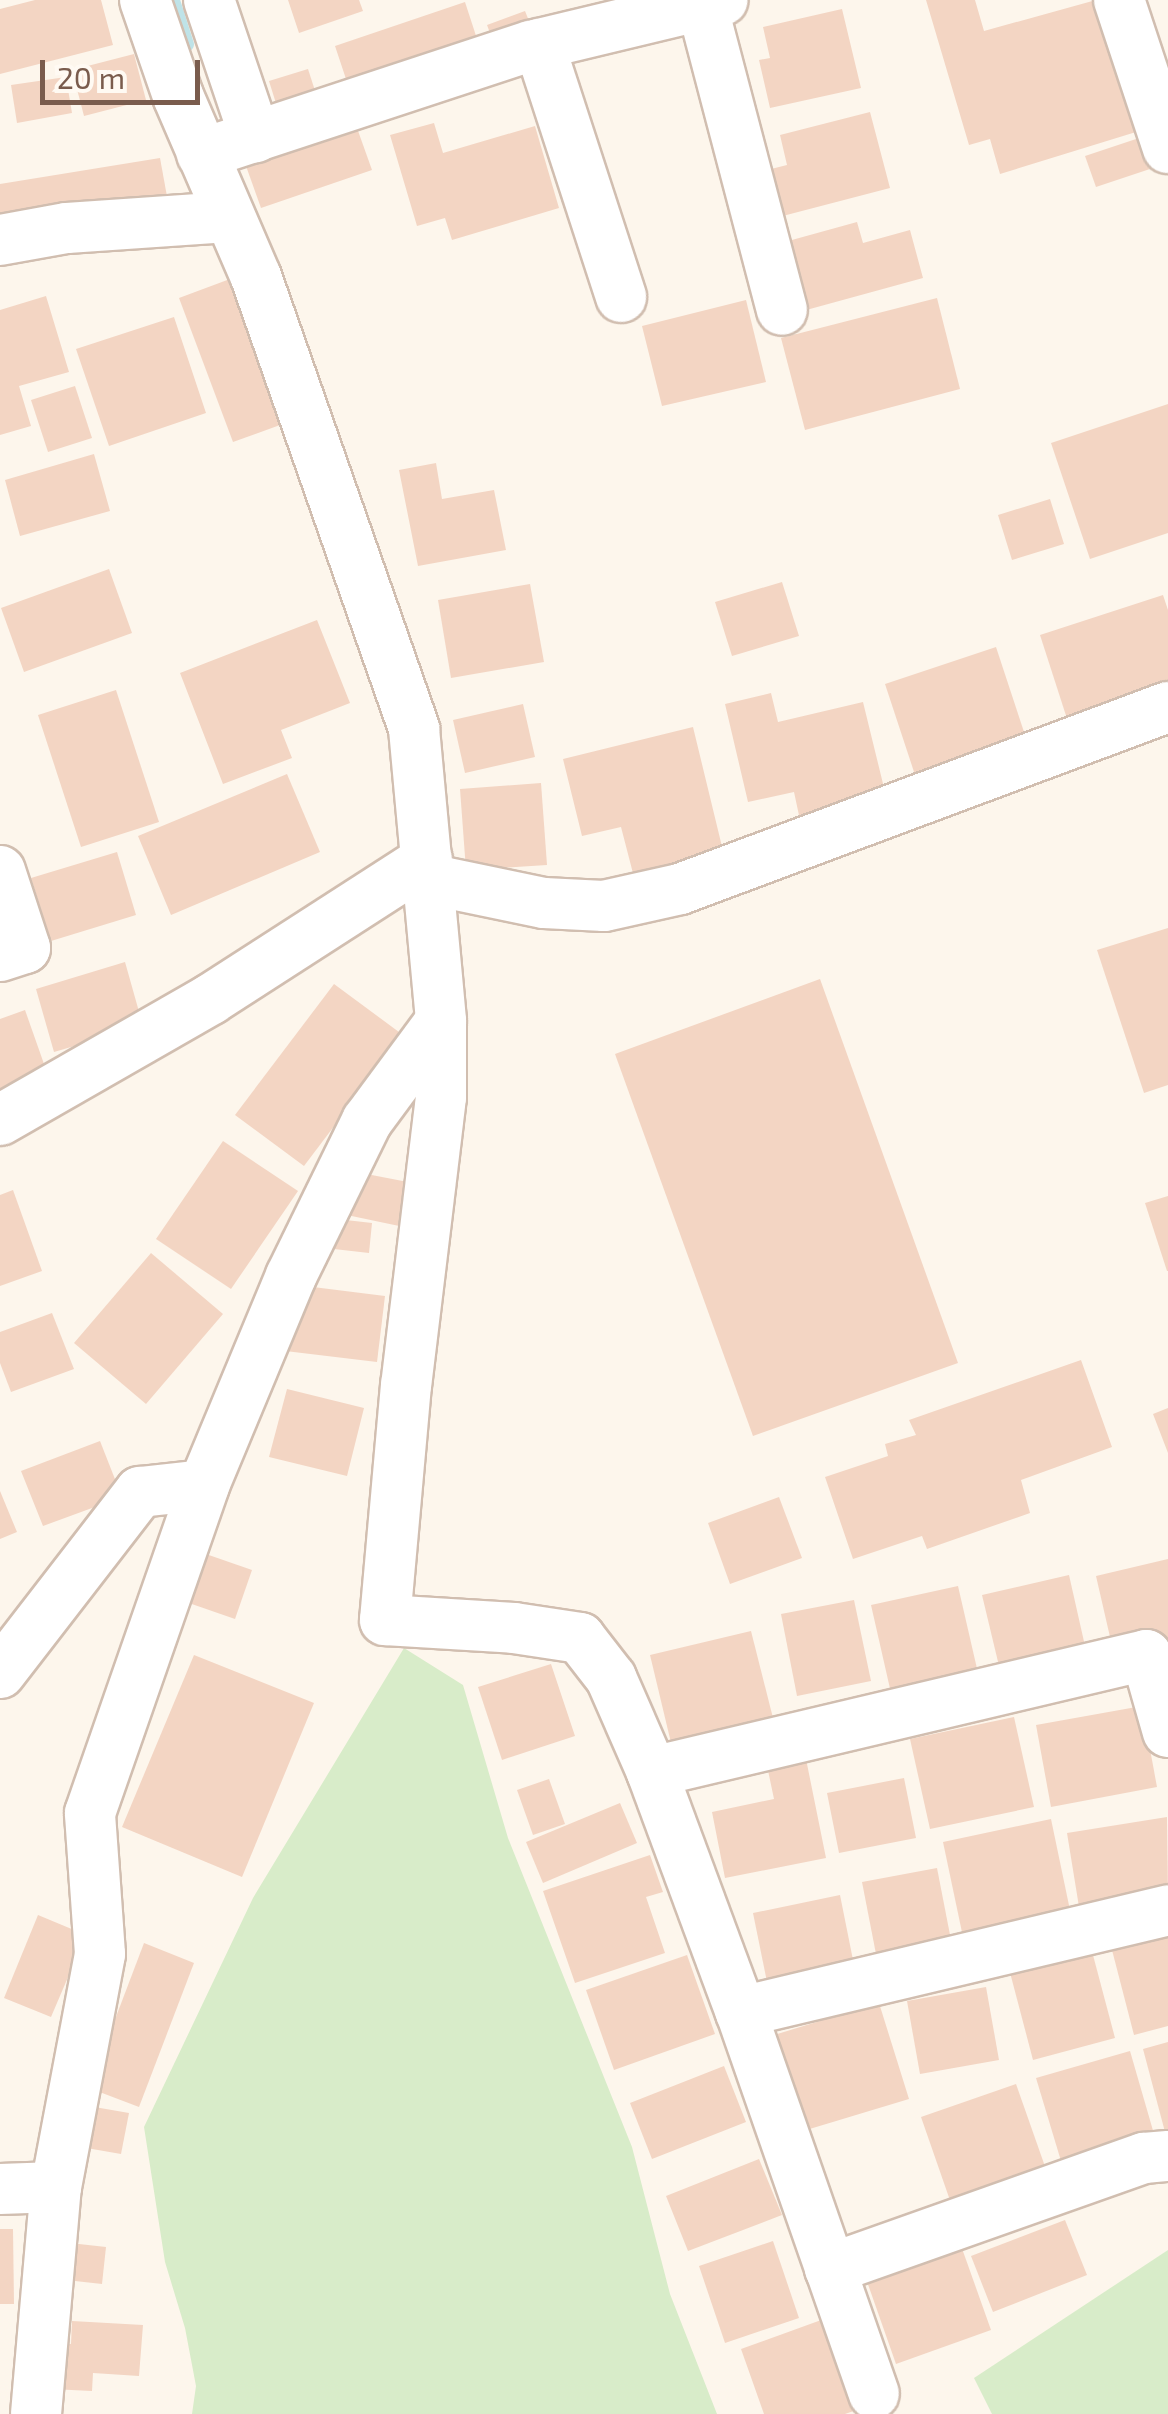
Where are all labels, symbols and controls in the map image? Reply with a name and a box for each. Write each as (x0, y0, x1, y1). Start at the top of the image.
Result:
scale bar (45, 40, 205, 102)
text: 20 m (57, 59, 125, 95)

